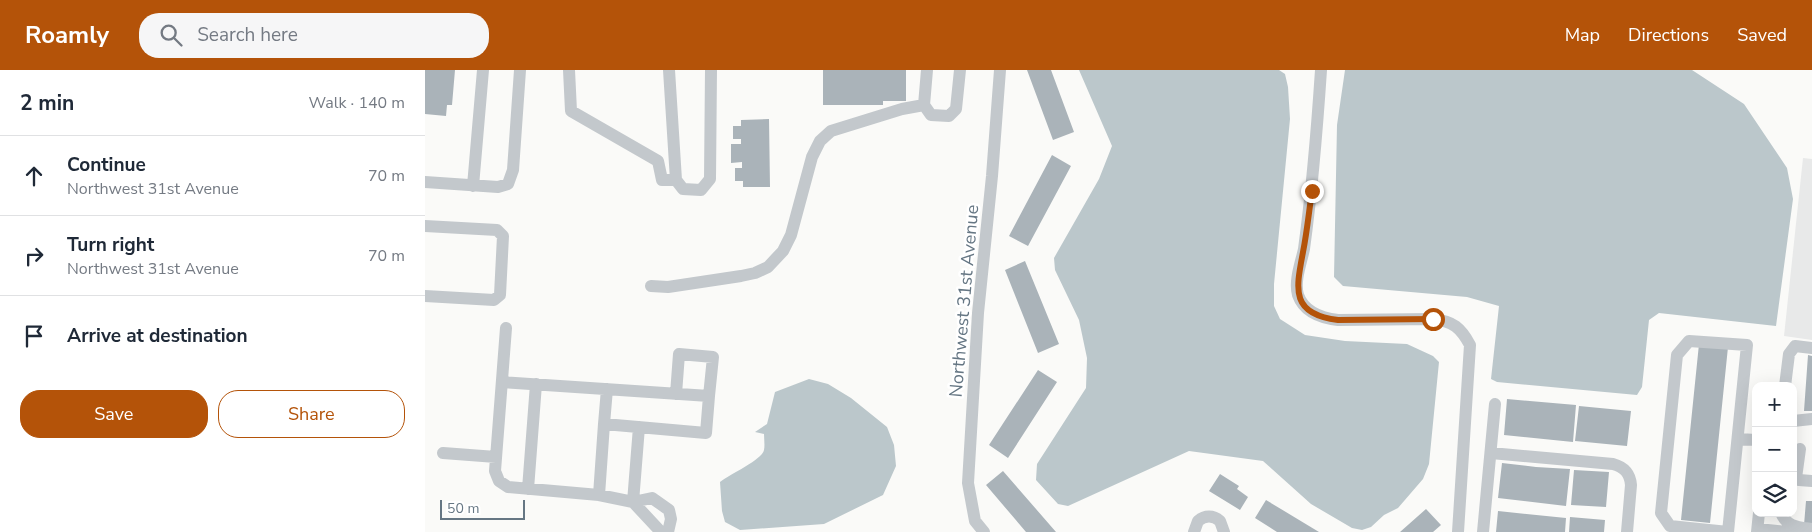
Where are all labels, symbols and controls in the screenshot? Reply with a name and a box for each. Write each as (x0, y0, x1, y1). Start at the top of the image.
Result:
search box (139, 13, 489, 58)
text: Roamly (25, 19, 109, 51)
icon: search (157, 21, 185, 49)
text: Search here (197, 22, 298, 48)
text: Map (1565, 23, 1600, 47)
text: Directions (1628, 23, 1709, 47)
text: Saved (1737, 23, 1787, 47)
text: 2 min (20, 89, 74, 117)
text: Walk · 140 m (309, 92, 405, 114)
text: Continue (67, 152, 146, 178)
icon: ahead (20, 162, 48, 190)
text: 70 m (368, 165, 405, 187)
text: Northwest 31st Avenue (67, 178, 239, 200)
route end (1301, 180, 1324, 203)
street label: Northwest 31st Avenue (944, 204, 984, 398)
text: Turn right (67, 232, 154, 258)
icon: right (20, 242, 48, 270)
text: 70 m (368, 245, 405, 267)
text: Northwest 31st Avenue (67, 258, 239, 280)
route start (1422, 308, 1445, 331)
icon: arrive (20, 322, 48, 350)
text: Arrive at destination (67, 323, 248, 349)
map controls (1752, 382, 1797, 517)
button: + (1752, 382, 1797, 427)
button: Save (20, 390, 208, 438)
button: Share (218, 390, 405, 438)
button: − (1752, 427, 1797, 472)
button: layers (1752, 472, 1797, 517)
scale bar (440, 497, 525, 520)
text: 50 m (447, 499, 479, 518)

